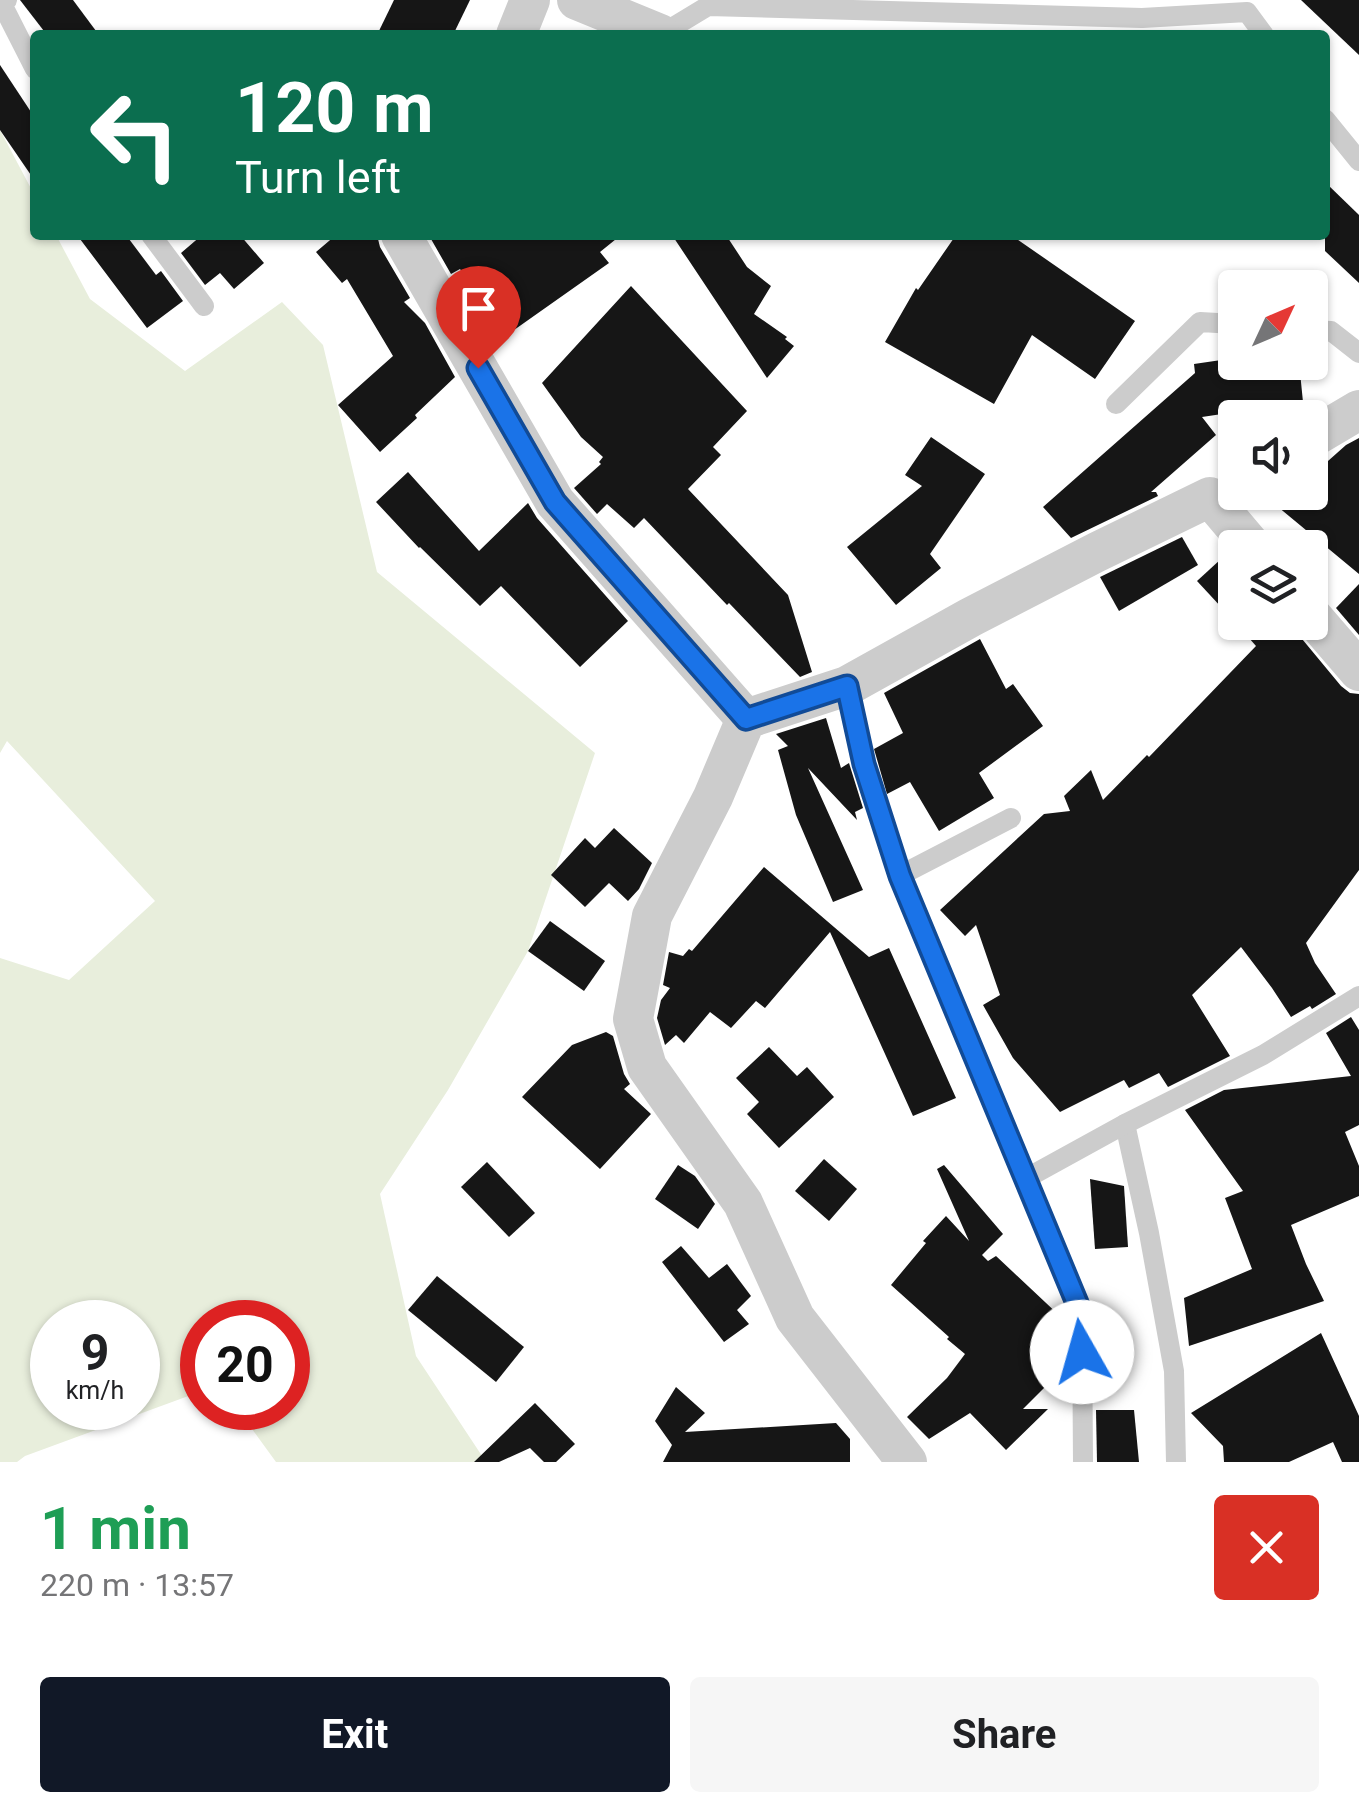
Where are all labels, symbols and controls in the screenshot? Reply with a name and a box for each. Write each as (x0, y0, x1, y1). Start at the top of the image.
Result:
text: 120 m (235, 67, 434, 149)
icon: left (70, 70, 200, 200)
text: Turn left (235, 151, 401, 204)
pin (436, 266, 521, 369)
north arrow (1218, 270, 1328, 380)
map controls (1218, 270, 1328, 640)
icon: arrive (451, 281, 506, 336)
button: sound (1218, 400, 1328, 510)
button: layers (1218, 530, 1328, 640)
speed limit sign: 20 (180, 1300, 310, 1430)
position arrow (1030, 1300, 1134, 1404)
text: 9 (81, 1324, 109, 1382)
text: km/h (66, 1376, 124, 1405)
text: 1 min (40, 1493, 191, 1564)
button: close (1214, 1495, 1319, 1600)
text: 220 m · 13:57 (40, 1566, 234, 1604)
button: Exit (40, 1677, 670, 1792)
button: Share (690, 1677, 1319, 1792)

